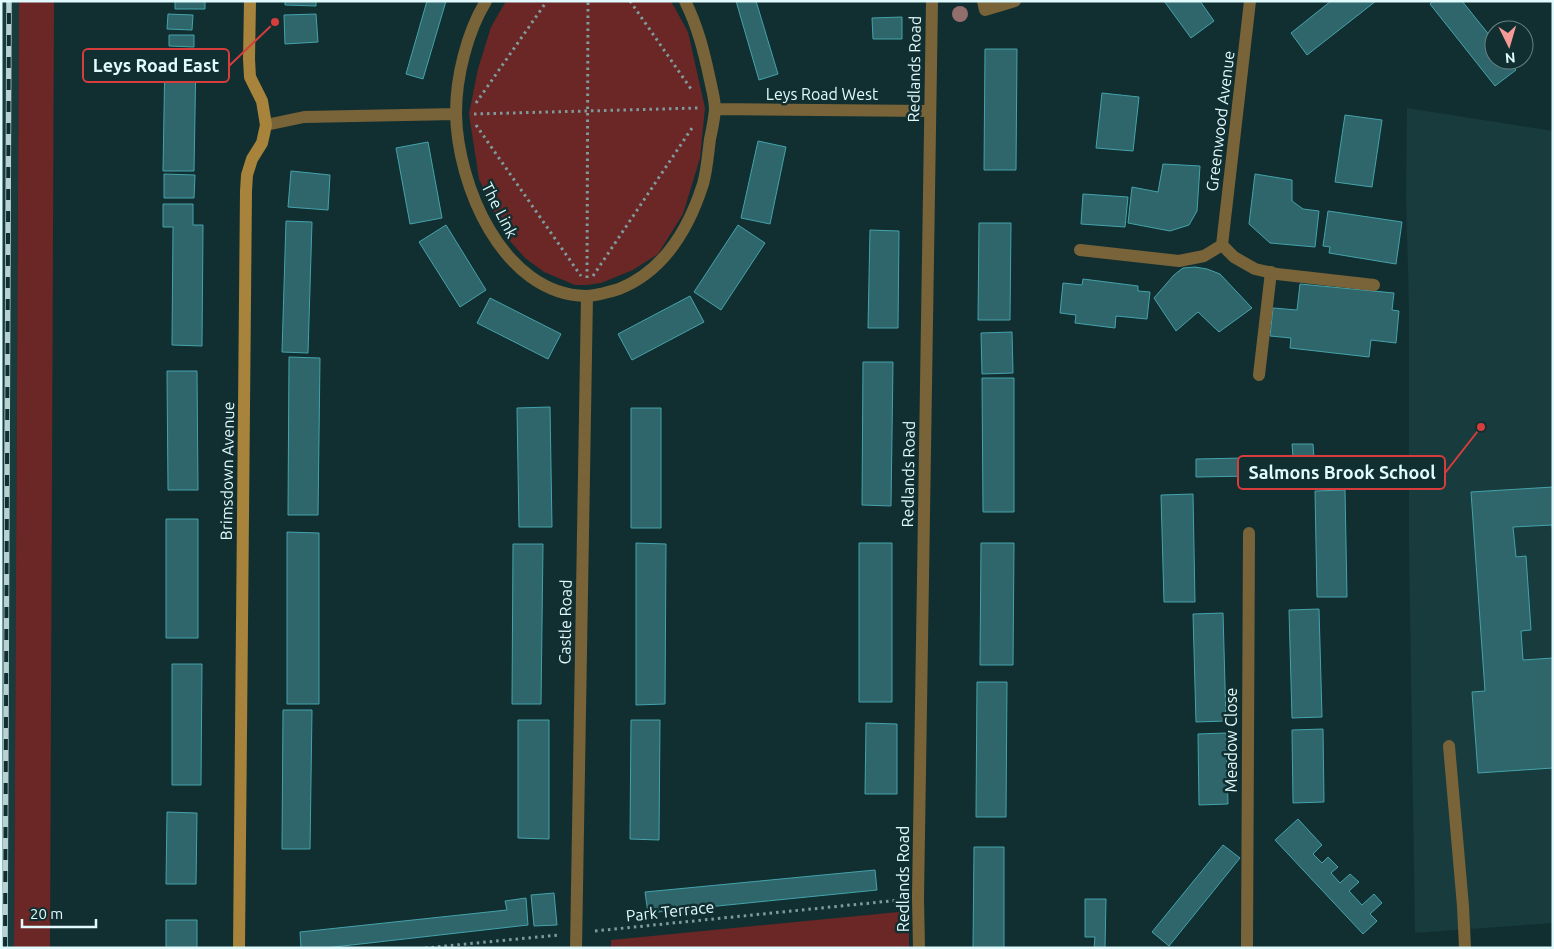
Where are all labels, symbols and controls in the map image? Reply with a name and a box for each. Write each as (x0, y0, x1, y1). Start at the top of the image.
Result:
street label: Redlands Road (904, 16, 924, 122)
north arrow (1484, 20, 1534, 70)
callout: Leys Road East (83, 49, 229, 82)
street label: Greenwood Avenue (1202, 50, 1238, 192)
text: N (1504, 50, 1516, 66)
text: Leys Road East (93, 55, 219, 75)
street label: Leys Road West (766, 85, 879, 103)
street label: The Link (478, 179, 522, 241)
street label: Brimsdown Avenue (217, 402, 237, 540)
street label: Redlands Road (898, 421, 918, 527)
callout: Salmons Brook School (1238, 456, 1445, 489)
text: Salmons Brook School (1248, 462, 1436, 482)
street label: Castle Road (555, 579, 575, 665)
street label: Meadow Close (1222, 688, 1240, 792)
street label: Redlands Road (894, 826, 912, 932)
scale bar (22, 896, 96, 928)
street label: Park Terrace (625, 897, 715, 925)
text: 20 m (30, 905, 63, 922)

